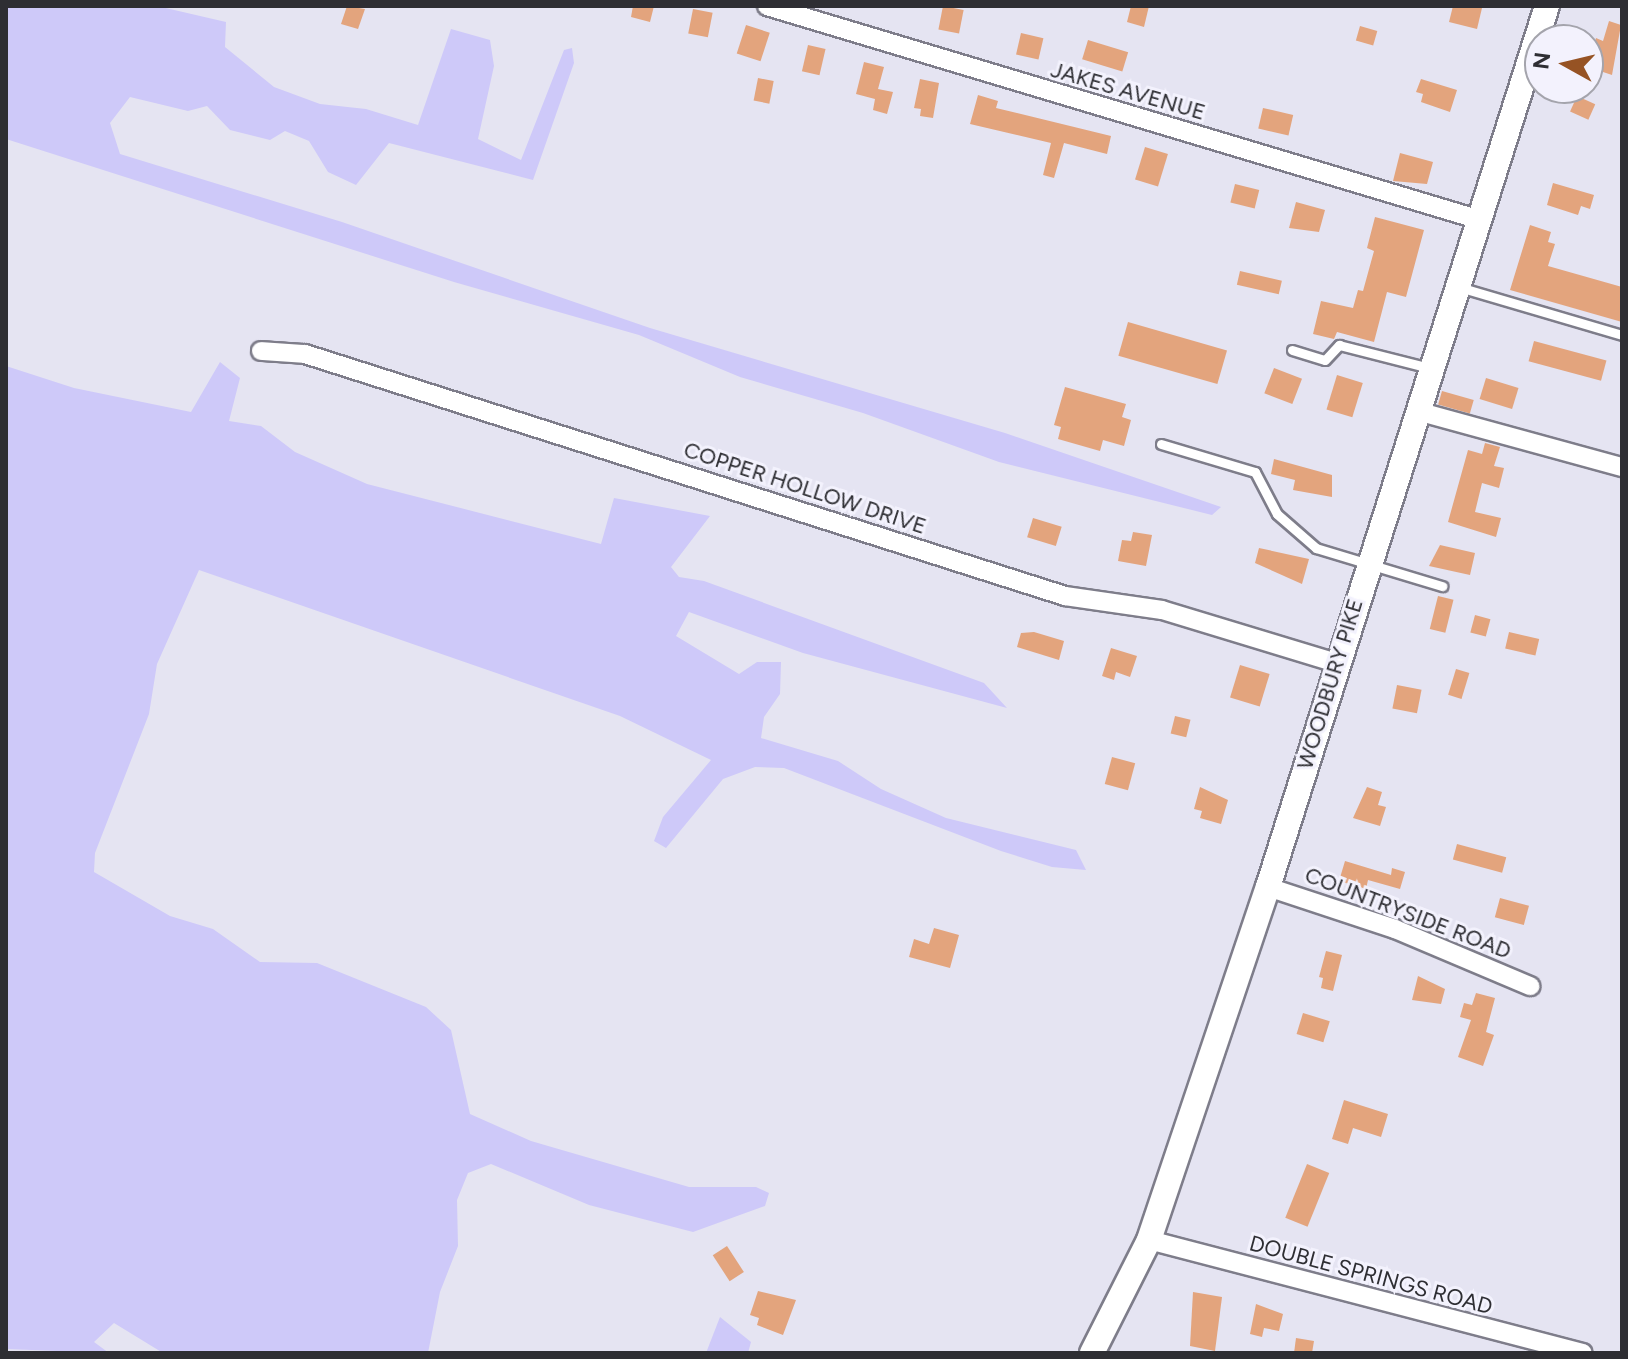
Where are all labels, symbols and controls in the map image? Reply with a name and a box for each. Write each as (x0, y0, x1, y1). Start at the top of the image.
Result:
north arrow (1524, 24, 1604, 104)
text: N (1527, 51, 1556, 71)
street label: JAKES AVENUE (1048, 56, 1208, 126)
street label: COPPER HOLLOW DRIVE (680, 436, 930, 540)
street label: WOODBURY PIKE (1291, 595, 1369, 773)
street label: COUNTRYSIDE ROAD (1301, 861, 1515, 965)
street label: DOUBLE SPRINGS ROAD (1247, 1230, 1495, 1320)

